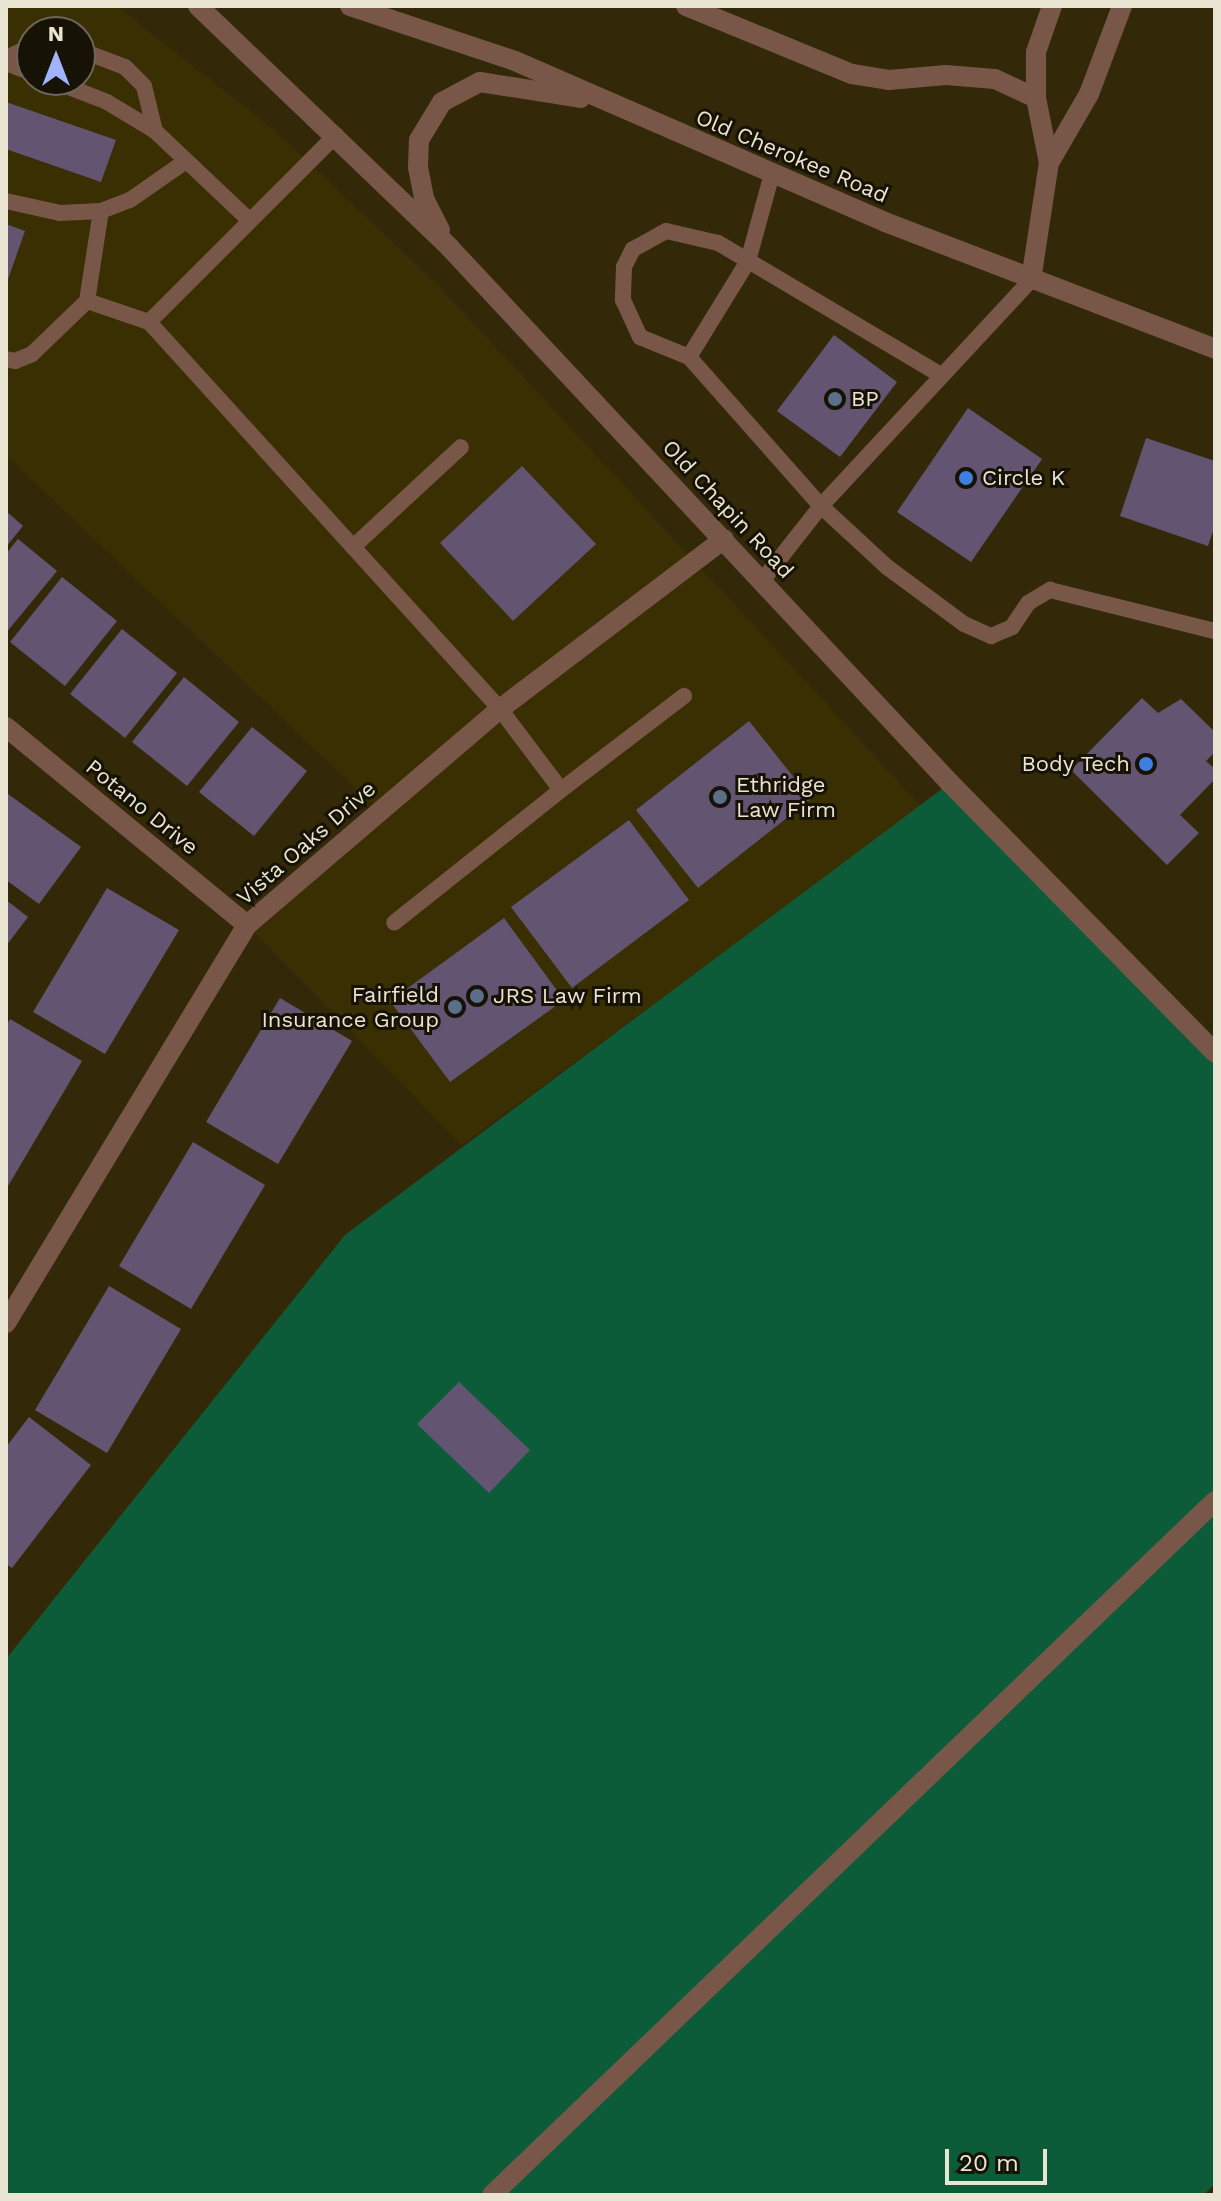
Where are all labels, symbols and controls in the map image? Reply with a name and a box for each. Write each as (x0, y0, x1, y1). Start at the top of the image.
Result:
north arrow (16, 16, 96, 96)
text: N (48, 21, 64, 46)
street label: Old Cherokee Road (692, 104, 892, 208)
place label: BP (851, 386, 879, 412)
marker: BP (826, 390, 844, 408)
street label: Old Chapin Road (657, 434, 799, 584)
place label: Circle K (982, 465, 1065, 491)
marker: Circle K (957, 469, 975, 487)
place label: Body Tech (1020, 751, 1130, 777)
street label: Potano Drive (80, 754, 204, 860)
marker: Body Tech (1137, 755, 1155, 773)
place label: Ethridge Law Firm (736, 771, 836, 822)
street label: Vista Oaks Drive (231, 775, 381, 911)
marker: Ethridge Law Firm (711, 788, 729, 806)
place label: Fairfield Insurance Group (261, 981, 439, 1032)
place label: JRS Law Firm (493, 983, 642, 1009)
marker: JRS Law Firm (468, 987, 486, 1005)
marker: Fairfield Insurance Group (446, 998, 464, 1016)
scale bar (949, 2133, 1051, 2183)
text: 20 m (959, 2149, 1019, 2177)

